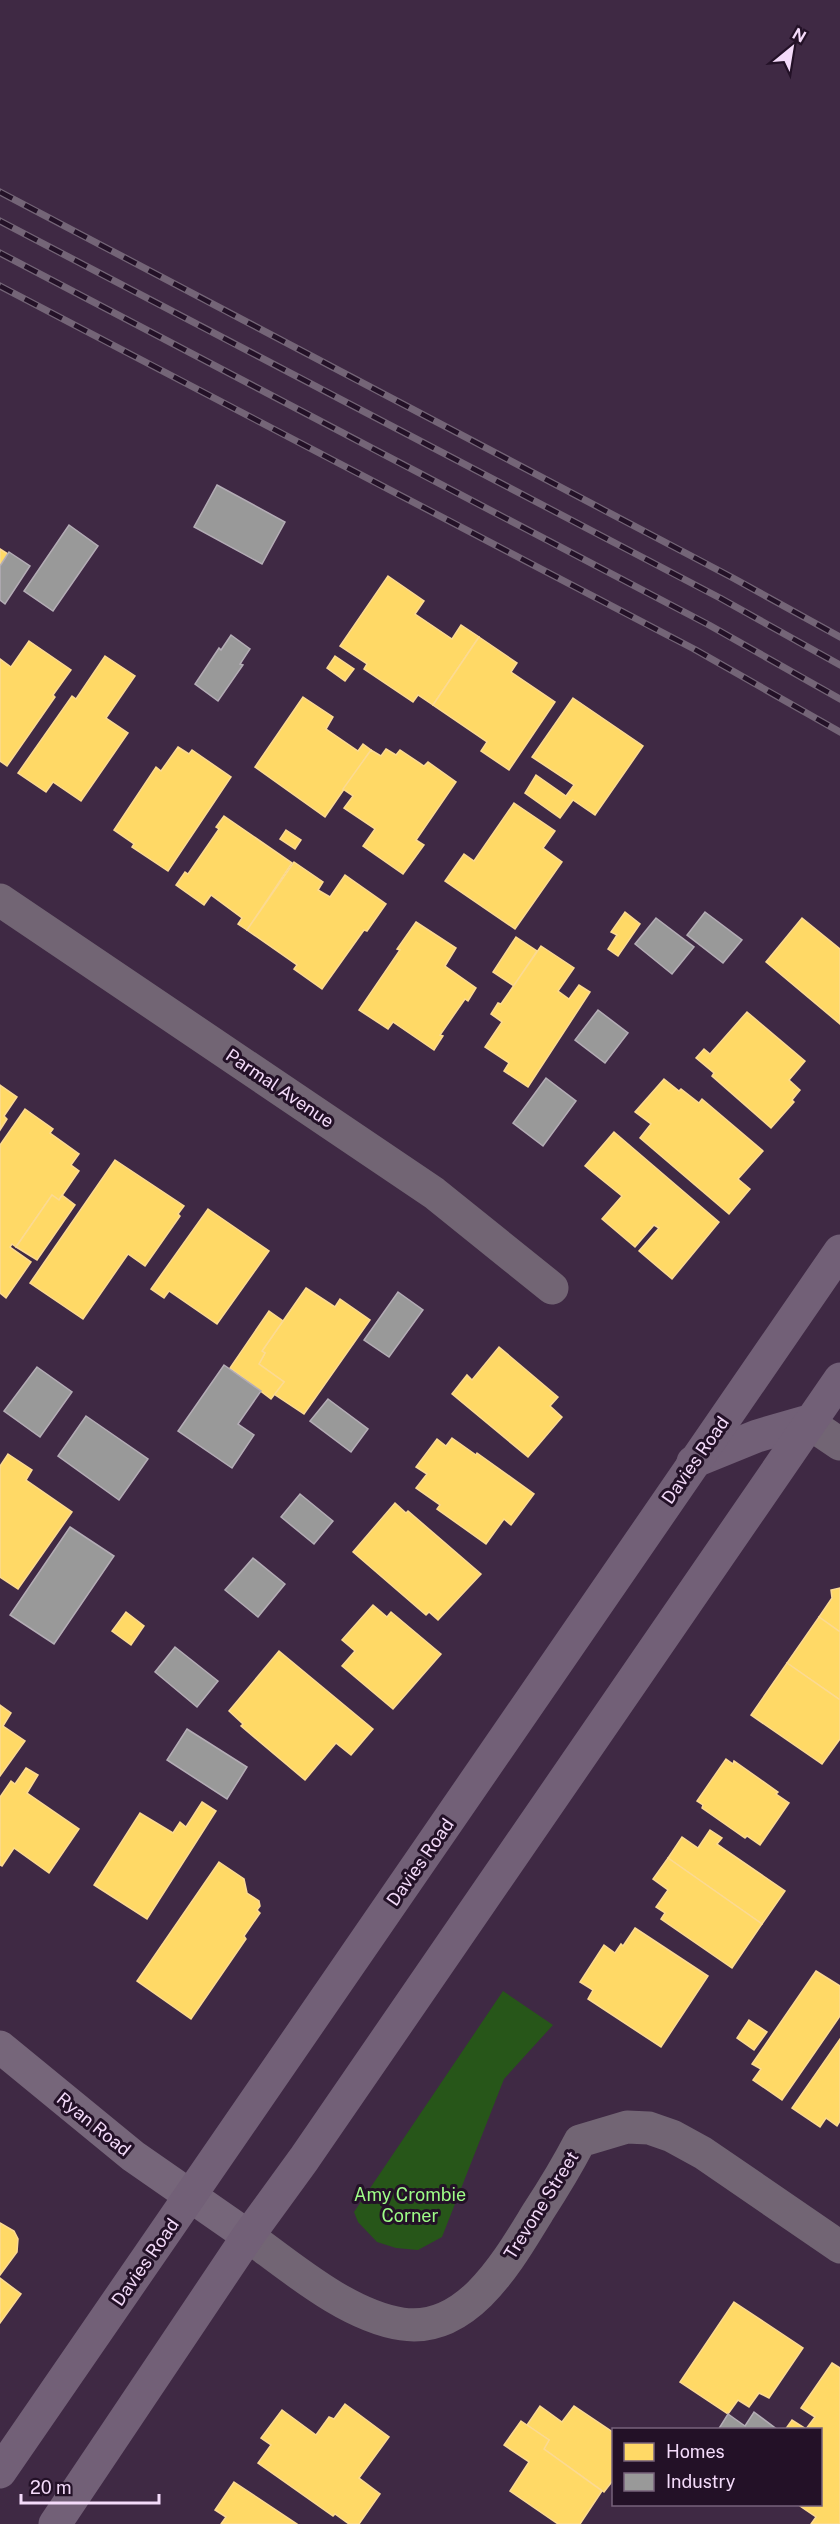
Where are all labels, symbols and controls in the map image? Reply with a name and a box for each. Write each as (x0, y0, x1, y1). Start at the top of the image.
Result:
north arrow (762, 18, 822, 78)
text: N (789, 24, 809, 47)
street label: Parmal Avenue (222, 1044, 338, 1132)
street label: Davies Road (657, 1412, 733, 1508)
street label: Davies Road (382, 1814, 458, 1910)
street label: Ryan Road (53, 2088, 135, 2160)
street label: Trevone Street (499, 2147, 583, 2263)
park label: Amy Crombie Corner (354, 2184, 466, 2226)
street label: Davies Road (107, 2214, 183, 2310)
legend (612, 2428, 822, 2506)
text: Homes (666, 2441, 725, 2462)
scale bar (21, 2467, 159, 2505)
text: Industry (666, 2471, 736, 2492)
text: 20 m (30, 2477, 72, 2498)

